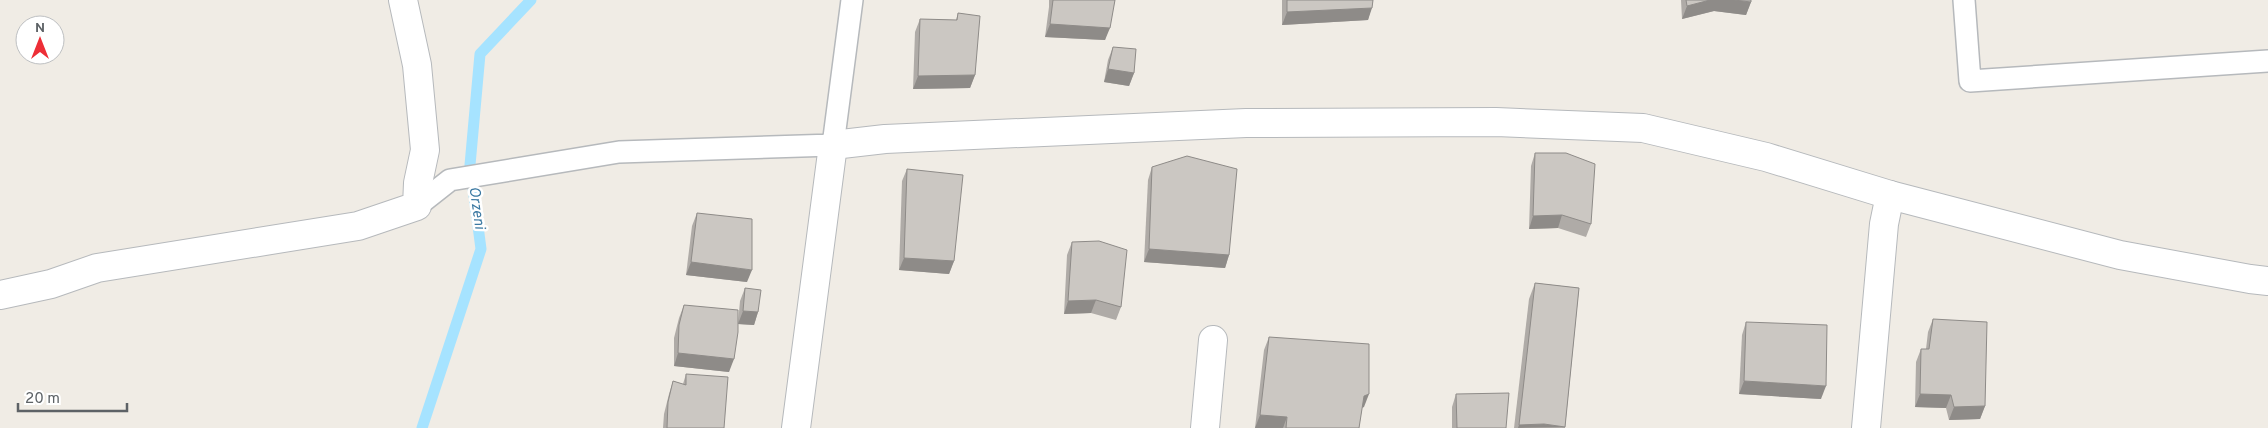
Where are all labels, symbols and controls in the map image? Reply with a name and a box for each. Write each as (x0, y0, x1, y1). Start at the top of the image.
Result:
north arrow (15, 15, 65, 65)
text: N (35, 20, 45, 37)
water label: Orzeni (464, 186, 489, 232)
scale bar (18, 380, 126, 412)
text: 20 m (25, 390, 60, 409)

